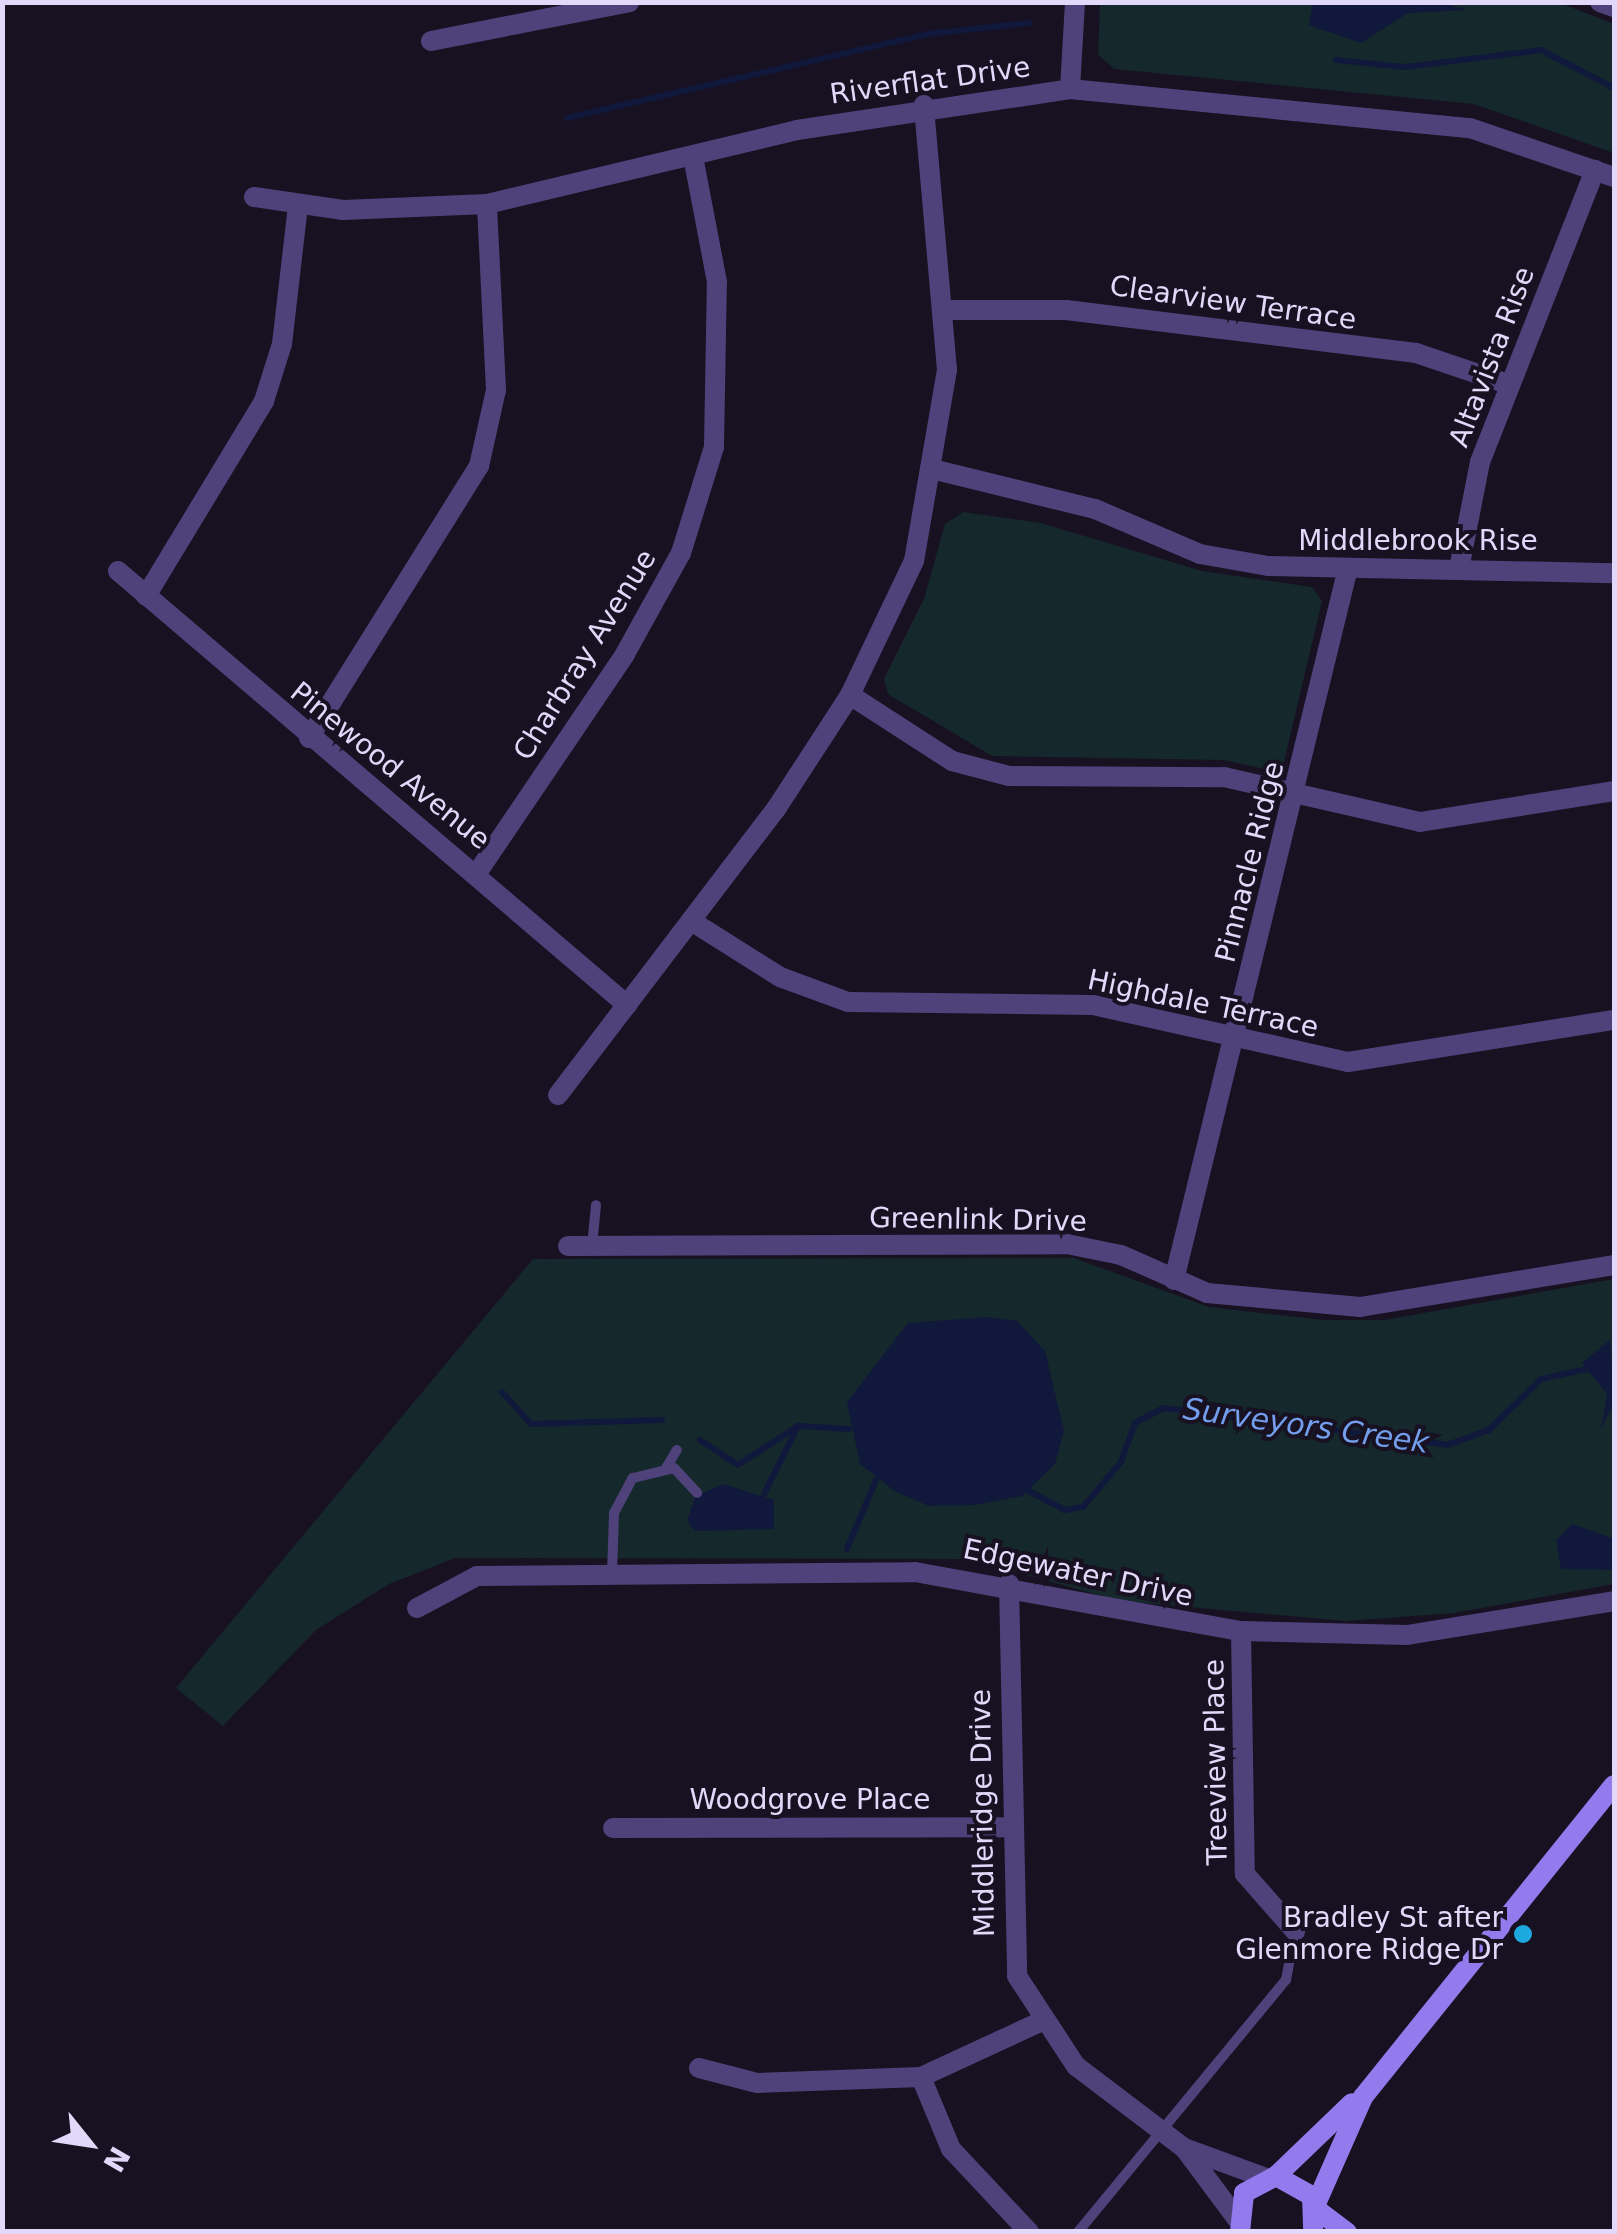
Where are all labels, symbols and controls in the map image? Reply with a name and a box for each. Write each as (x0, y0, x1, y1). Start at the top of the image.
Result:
street label: Riverflat Drive (828, 50, 1032, 112)
street label: Altavista Rise (1442, 262, 1542, 452)
street label: Clearview Terrace (1108, 269, 1358, 337)
street label: Middlebrook Rise (1298, 524, 1538, 558)
street label: Charbray Avenue (507, 544, 663, 766)
street label: Pinewood Avenue (283, 675, 497, 857)
street label: Pinnacle Ridge (1209, 758, 1291, 966)
street label: Highdale Terrace (1085, 963, 1321, 1045)
street label: Greenlink Drive (869, 1201, 1087, 1239)
water label: Surveyors Creek (1181, 1391, 1431, 1461)
street label: Edgewater Drive (960, 1532, 1196, 1614)
street label: Treeview Place (1197, 1659, 1235, 1865)
street label: Middleridge Drive (964, 1689, 1002, 1937)
street label: Woodgrove Place (689, 1783, 931, 1817)
place label: Bradley St after Glenmore Ridge Dr (1235, 1901, 1503, 1967)
marker: Bradley St after Glenmore Ridge Dr (1512, 1923, 1534, 1945)
north arrow (40, 2094, 140, 2194)
text: N (96, 2141, 137, 2178)

